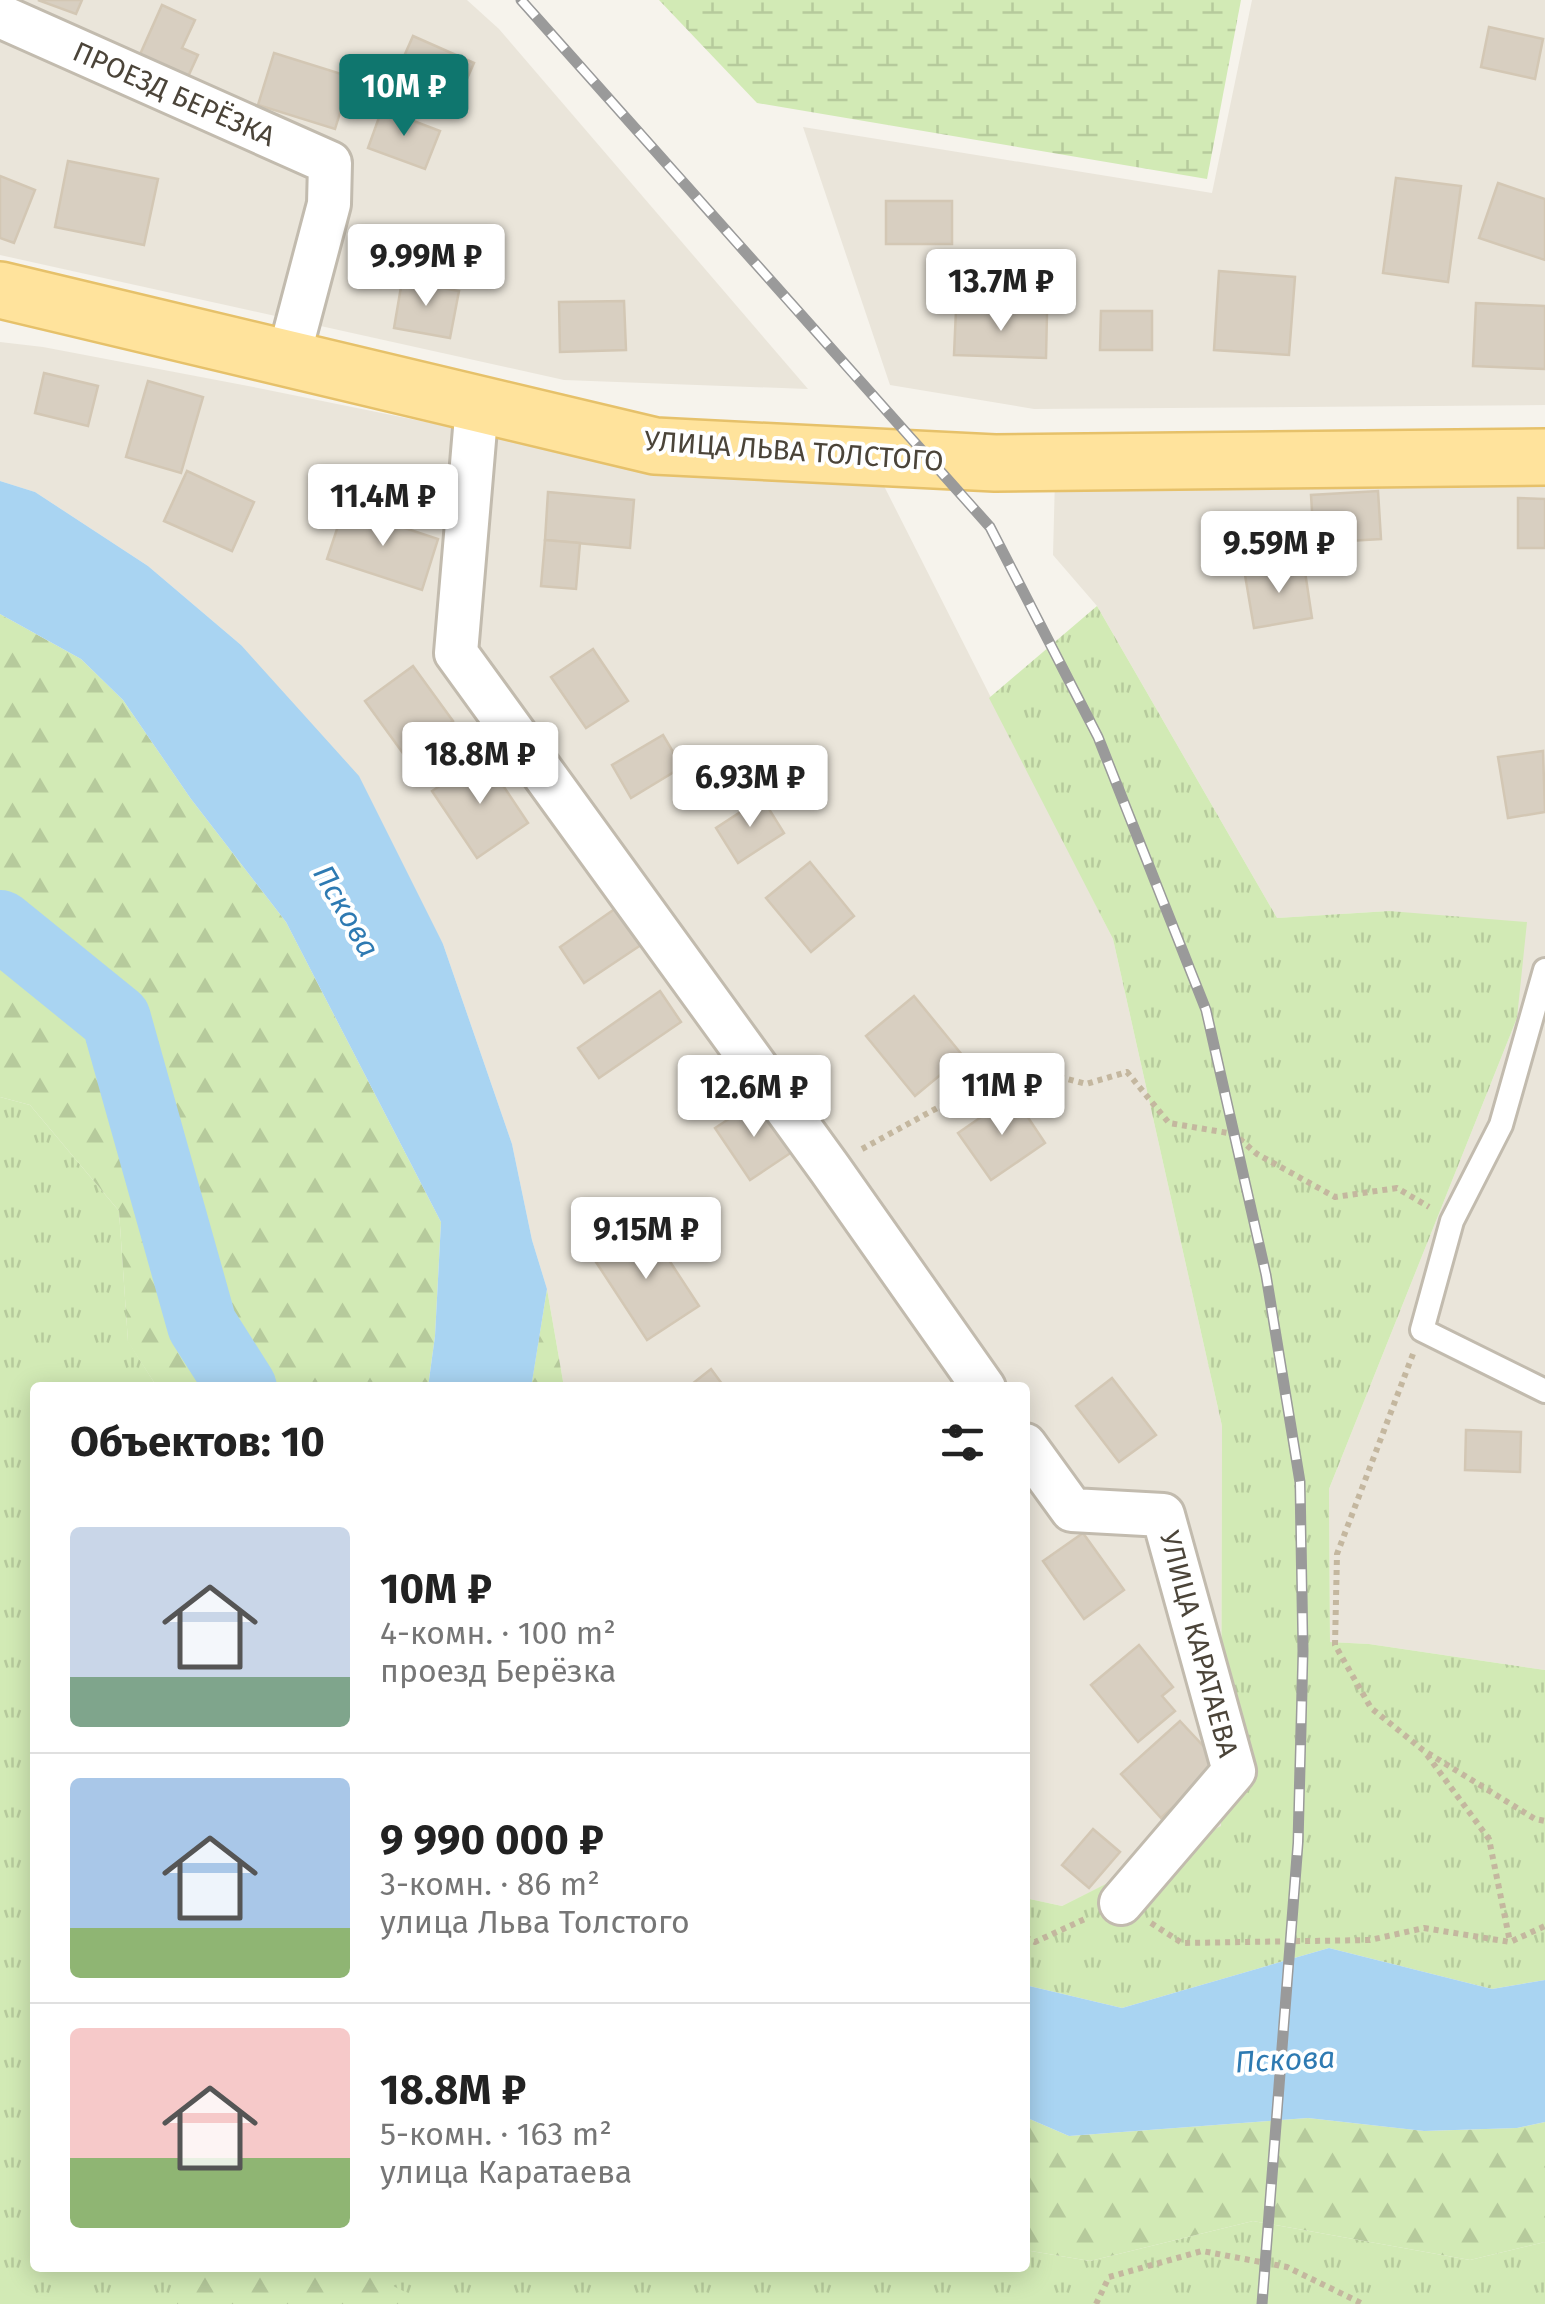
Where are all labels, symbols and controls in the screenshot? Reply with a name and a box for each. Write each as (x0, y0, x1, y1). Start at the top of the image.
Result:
street label: ПРОЕЗД БЕРЁЗКА (68, 35, 280, 153)
pin: 10M ₽ (334, 54, 474, 139)
text: 10M ₽ (361, 67, 447, 105)
pin: 9.99M ₽ (334, 224, 518, 309)
text: 9.99M ₽ (370, 237, 482, 275)
pin: 13.7M ₽ (909, 249, 1093, 334)
text: 13.7M ₽ (948, 262, 1054, 300)
street label: УЛИЦА ЛЬВА ТОЛСТОГО (643, 424, 945, 478)
pin: 11.4M ₽ (291, 464, 475, 549)
text: 11.4M ₽ (330, 477, 436, 515)
pin: 9.59M ₽ (1187, 511, 1371, 596)
text: 9.59M ₽ (1223, 524, 1335, 562)
pin: 18.8M ₽ (388, 722, 572, 807)
text: 18.8M ₽ (424, 735, 536, 773)
pin: 6.93M ₽ (658, 745, 842, 830)
text: 6.93M ₽ (695, 758, 805, 796)
water label: Пскова (305, 859, 387, 963)
pin: 11M ₽ (932, 1053, 1072, 1138)
pin: 12.6M ₽ (662, 1055, 846, 1140)
text: 11M ₽ (962, 1066, 1042, 1104)
text: 12.6M ₽ (700, 1068, 808, 1106)
pin: 9.15M ₽ (554, 1197, 738, 1282)
text: 9.15M ₽ (593, 1210, 699, 1248)
icon: filters (935, 1415, 990, 1470)
text: Объектов: 10 (70, 1417, 325, 1467)
street label: УЛИЦА КАРАТАЕВА (1153, 1527, 1245, 1761)
text: 10M ₽ (380, 1564, 492, 1614)
icon: home (150, 1567, 270, 1687)
text: 4-комн. · 100 m² (380, 1614, 616, 1652)
text: проезд Берёзка (380, 1652, 616, 1690)
text: 9 990 000 ₽ (380, 1815, 604, 1865)
icon: home (150, 1818, 270, 1938)
text: 3-комн. · 86 m² (380, 1865, 600, 1903)
text: улица Льва Толстого (380, 1903, 690, 1941)
water label: Пскова (1234, 2039, 1336, 2081)
text: 18.8M ₽ (380, 2065, 526, 2115)
icon: home (150, 2068, 270, 2188)
text: 5-комн. · 163 m² (380, 2115, 612, 2153)
text: улица Каратаева (380, 2153, 632, 2191)

